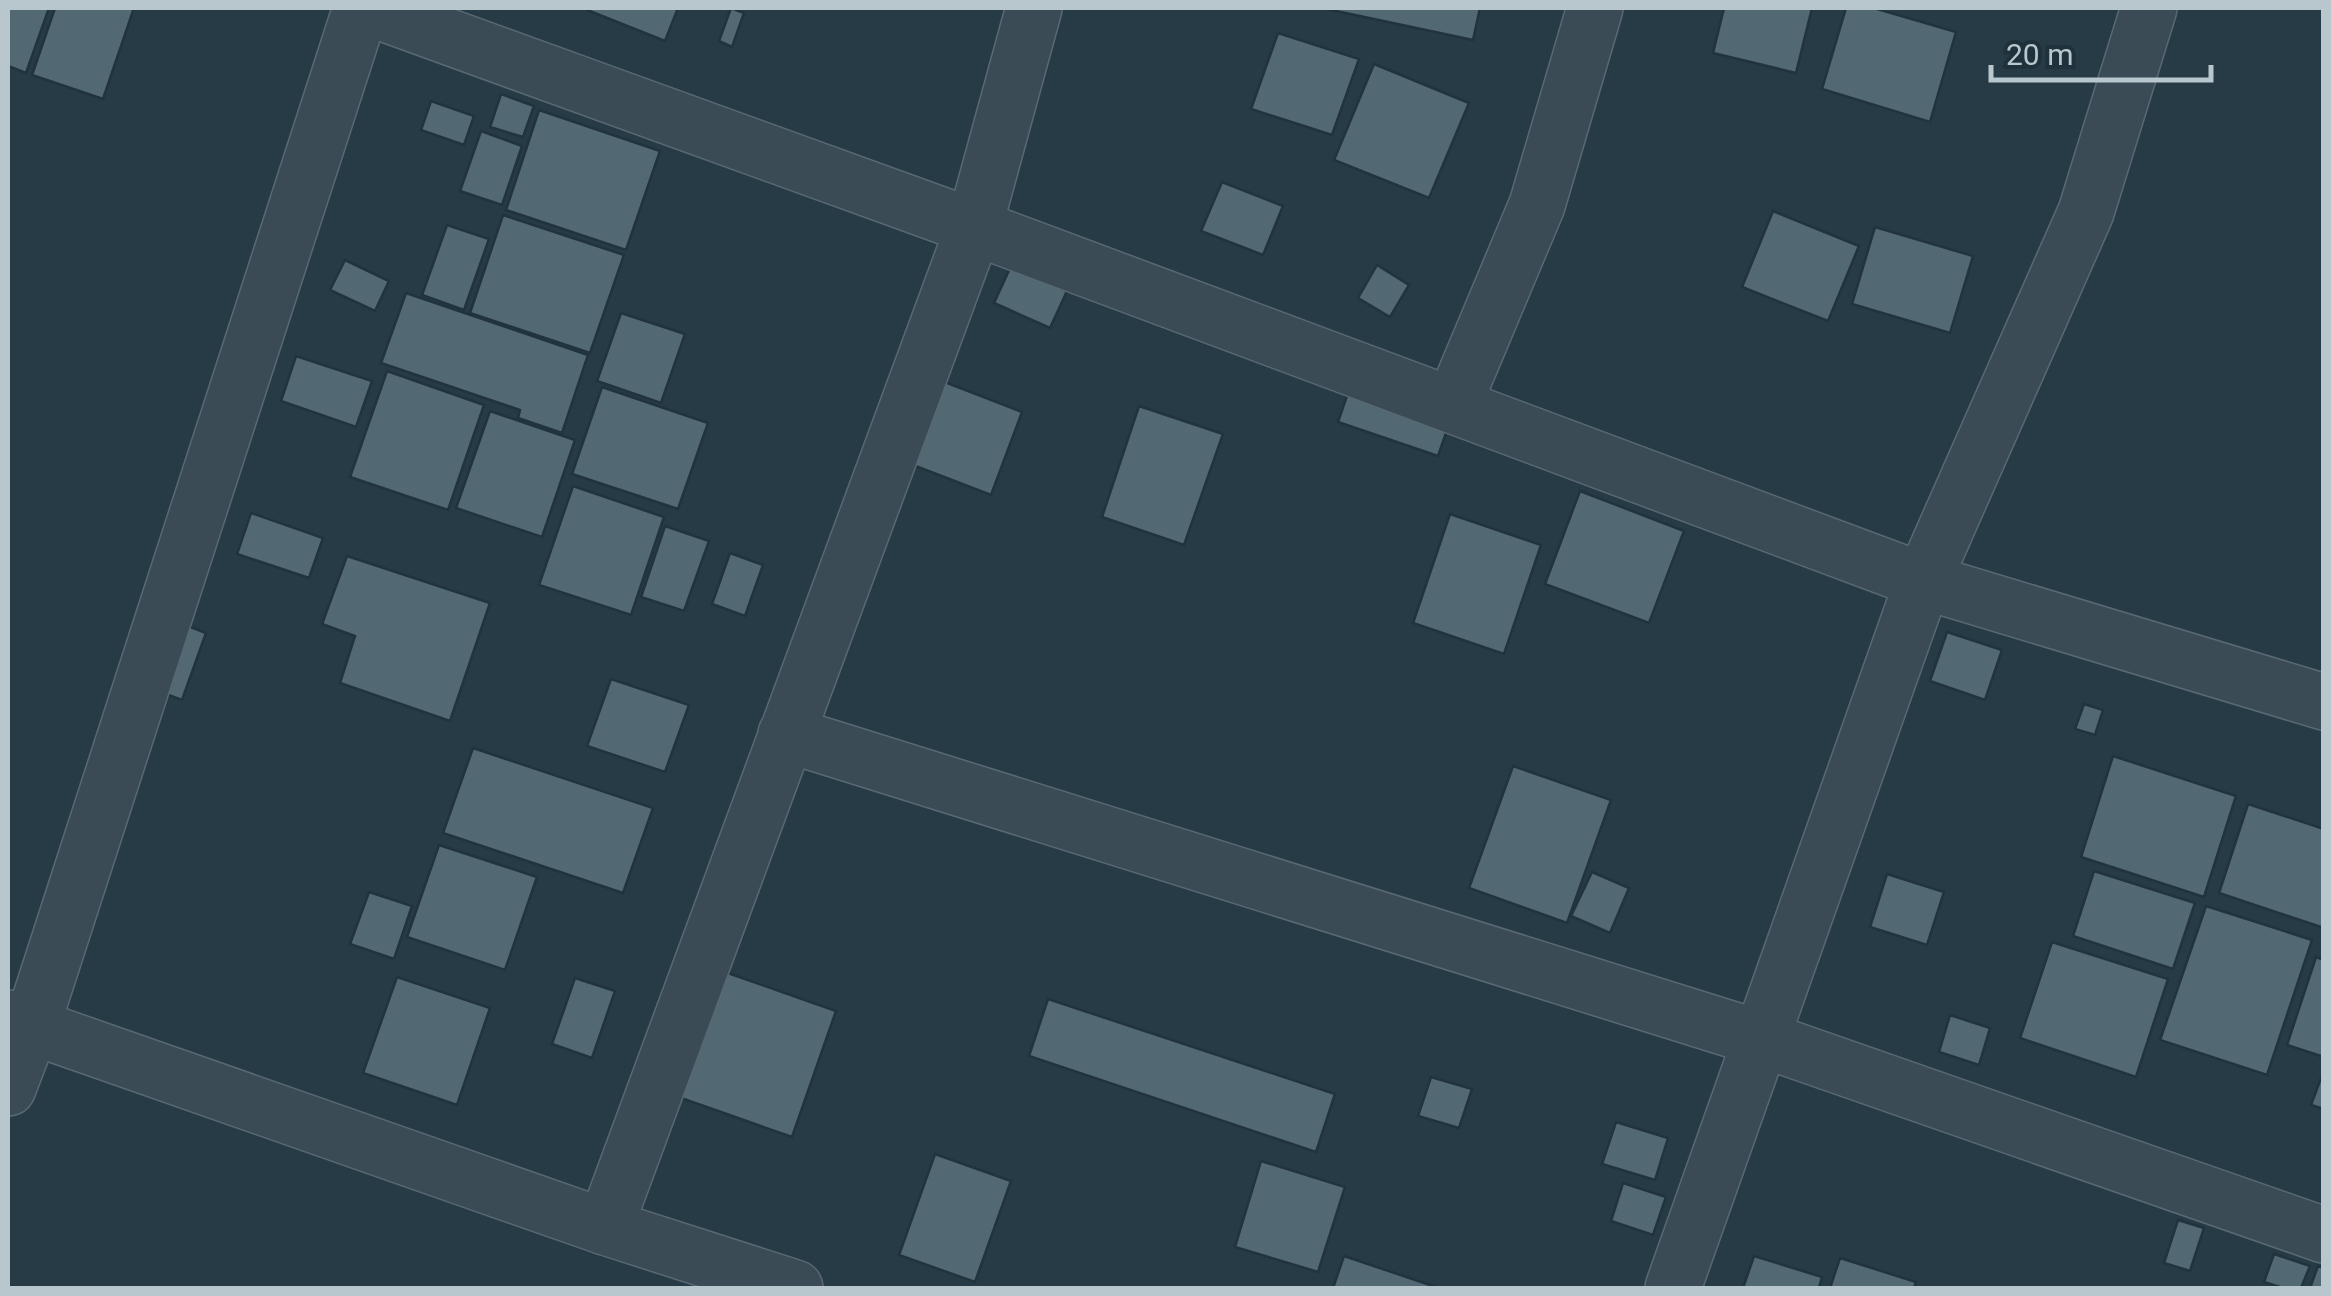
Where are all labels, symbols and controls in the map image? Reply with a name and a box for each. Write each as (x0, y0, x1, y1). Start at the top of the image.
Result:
scale bar (1991, 20, 2211, 82)
text: 20 m (2006, 37, 2073, 72)

